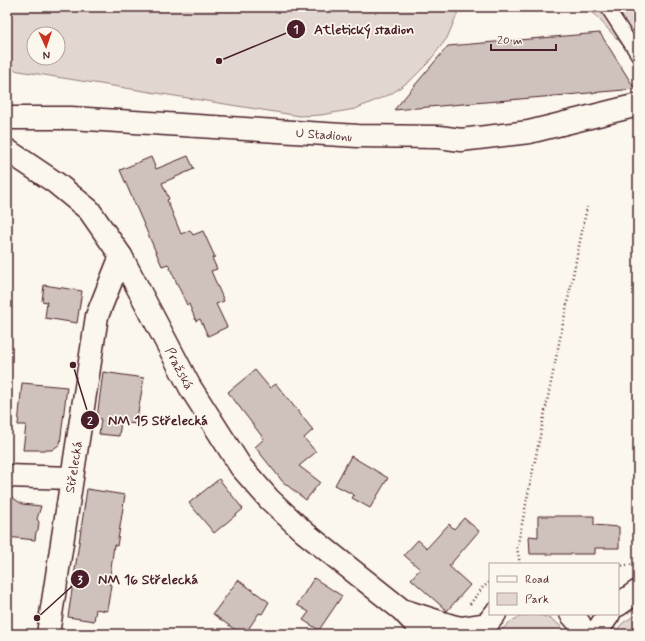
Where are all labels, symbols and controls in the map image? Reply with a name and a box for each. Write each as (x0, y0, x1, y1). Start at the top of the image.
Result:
callout: Atletický stadion (286, 16, 422, 42)
text: Atletický stadion (314, 21, 414, 39)
text: 1 (293, 22, 299, 38)
north arrow (26, 26, 66, 66)
scale bar (491, 26, 556, 52)
text: 20 m (497, 33, 523, 49)
text: N (42, 48, 50, 62)
street label: U Stadionu (295, 125, 353, 146)
street label: Pražská (160, 345, 197, 393)
callout: NM 15 Střelecká (80, 407, 216, 433)
text: NM 15 Střelecká (108, 412, 208, 430)
text: 2 (87, 414, 93, 430)
street label: Střelecká (62, 440, 87, 494)
legend (489, 563, 619, 615)
callout: NM 16 Střelecká (70, 566, 206, 592)
text: NM 16 Střelecká (98, 571, 198, 589)
text: Road (525, 572, 549, 588)
text: 3 (77, 573, 83, 589)
text: Park (525, 592, 549, 608)

